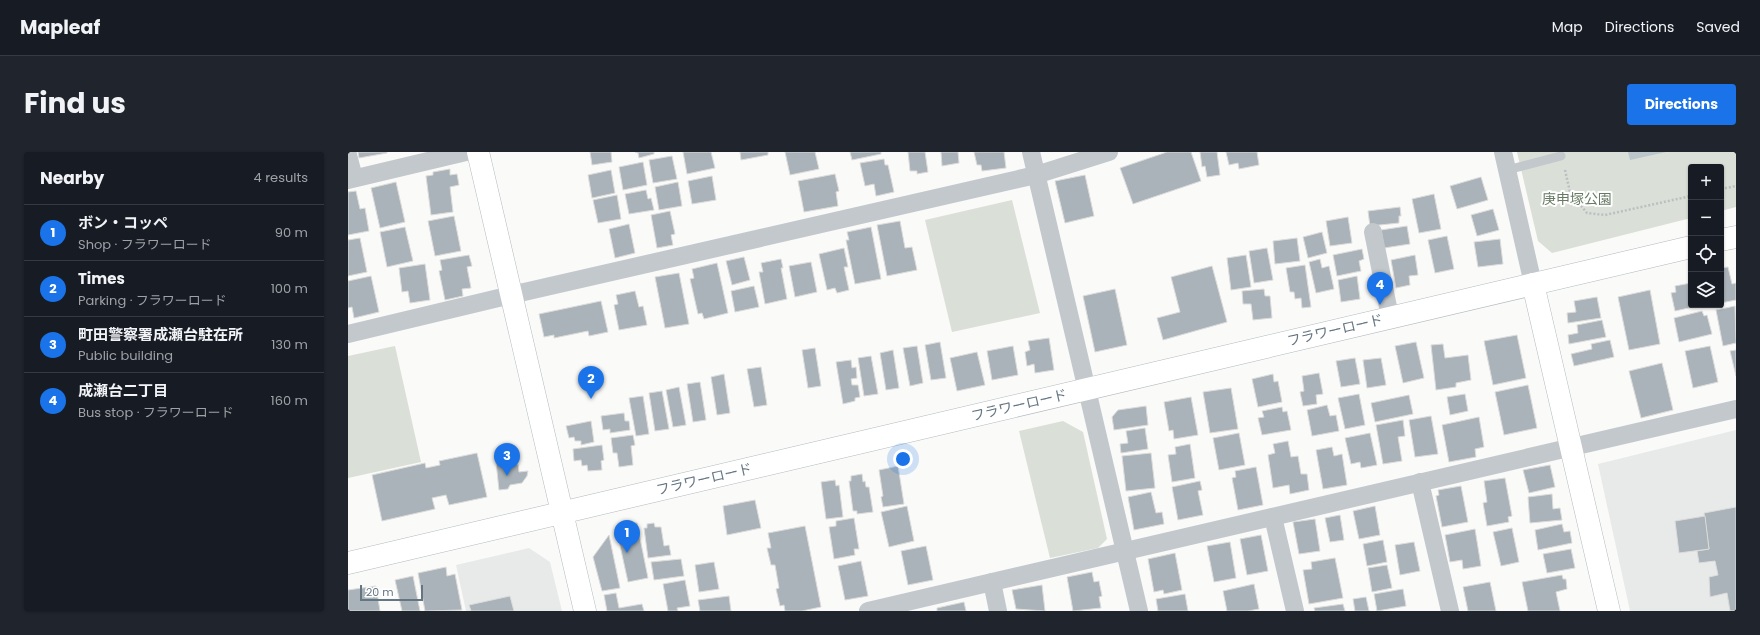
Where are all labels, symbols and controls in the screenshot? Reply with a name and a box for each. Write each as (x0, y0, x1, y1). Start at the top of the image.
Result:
text: Mapleaf (20, 14, 100, 41)
text: Map (1552, 17, 1583, 37)
text: Directions (1605, 17, 1674, 37)
text: Saved (1696, 17, 1740, 37)
text: Find us (24, 84, 126, 123)
button: Directions (1627, 84, 1736, 125)
map controls (1688, 164, 1724, 308)
button: + (1688, 164, 1724, 200)
text: Nearby (40, 166, 104, 190)
text: 4 results (254, 168, 308, 187)
park label: 庚申塚公園 (1542, 189, 1612, 209)
button: − (1688, 200, 1724, 236)
text: ボン・コッペ (78, 212, 168, 233)
text: 1 (51, 223, 55, 242)
text: 90 m (275, 223, 308, 242)
text: Shop · フラワーロード (78, 235, 212, 254)
button: locate (1688, 236, 1724, 272)
text: Times (78, 268, 125, 289)
pin: 4 (1367, 272, 1393, 305)
button: layers (1688, 272, 1724, 308)
text: 2 (49, 279, 57, 298)
text: 100 m (271, 279, 308, 298)
text: Parking · フラワーロード (78, 291, 227, 310)
street label: フラワーロード (1285, 309, 1385, 351)
text: 町田警察署成瀬台駐在所 (78, 324, 243, 345)
text: 3 (49, 335, 57, 354)
text: 130 m (271, 335, 308, 354)
text: Public building (78, 346, 173, 365)
pin: 2 (578, 366, 604, 399)
text: 成瀬台二丁目 (78, 380, 168, 401)
street label: フラワーロード (969, 384, 1069, 426)
text: 4 (49, 391, 57, 410)
text: 160 m (271, 391, 308, 410)
text: Bus stop · フラワーロード (78, 403, 234, 422)
pin: 3 (494, 443, 520, 476)
your location (893, 449, 913, 469)
street label: フラワーロード (654, 458, 754, 500)
pin: 1 (614, 520, 640, 553)
scale bar (360, 583, 423, 602)
text: 20 m (366, 584, 394, 600)

